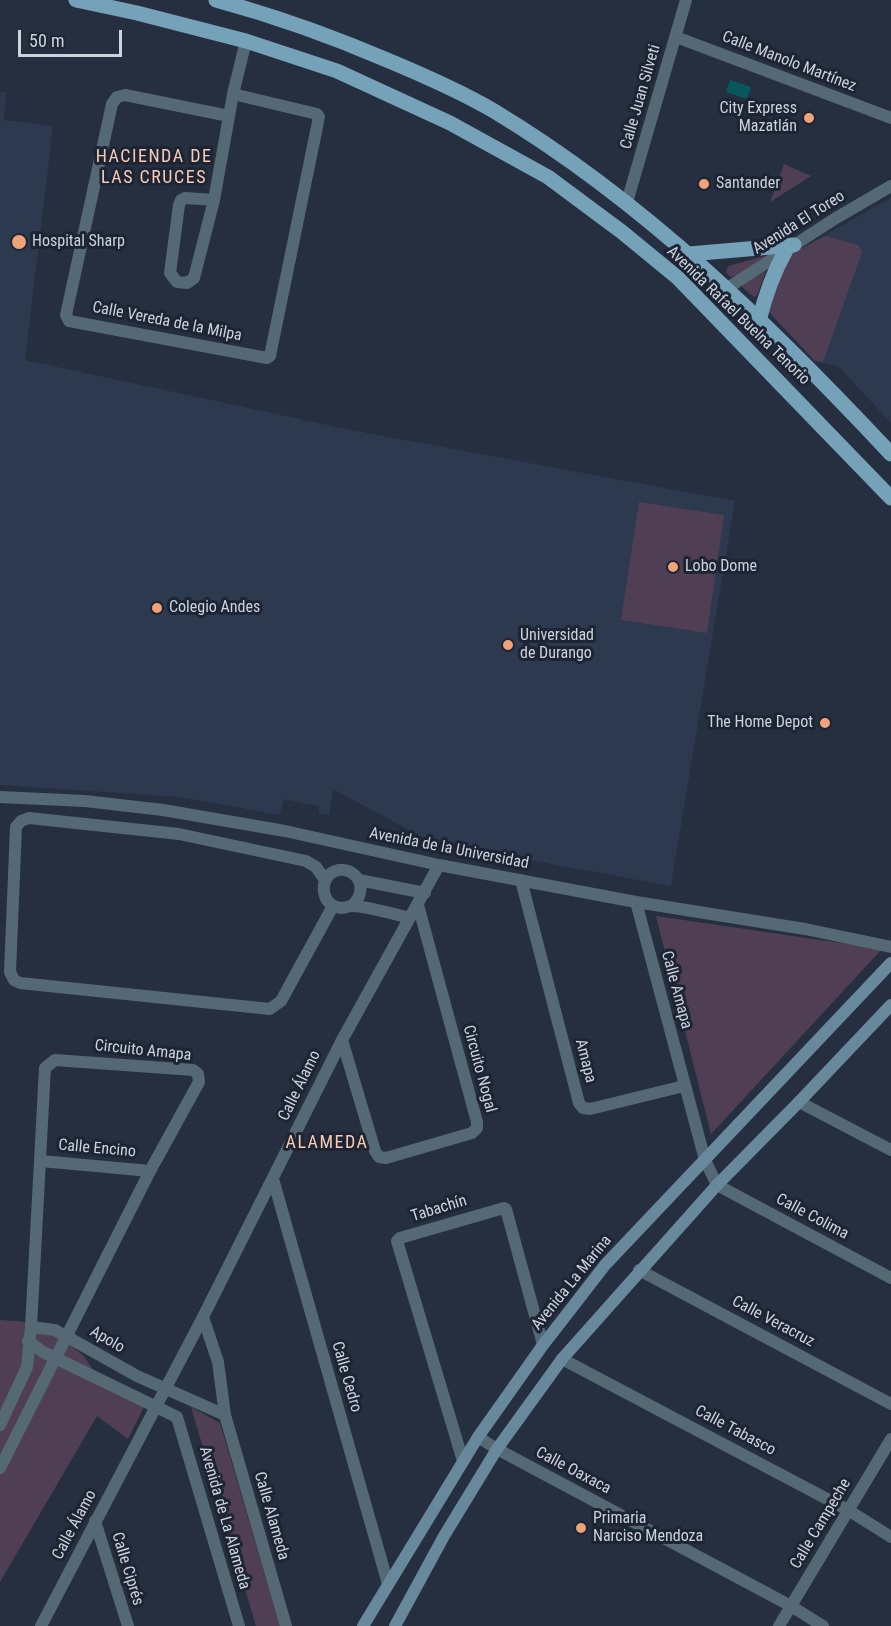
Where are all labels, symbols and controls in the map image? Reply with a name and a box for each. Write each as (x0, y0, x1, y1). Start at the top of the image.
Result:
scale bar (21, 18, 124, 56)
street label: Calle Manolo Martínez (719, 28, 859, 96)
text: 50 m (29, 30, 64, 51)
street label: Calle Juan Silveti (617, 42, 665, 152)
place label: City Express Mazatlán (720, 99, 797, 137)
marker: City Express Mazatlán (802, 111, 816, 125)
district label: HACIENDA DE LAS CRUCES (96, 146, 212, 188)
place label: Santander (716, 174, 780, 194)
marker: Santander (697, 177, 711, 191)
street label: Avenida El Toreo (749, 187, 849, 259)
place label: Hospital Sharp (32, 232, 125, 252)
marker: Hospital Sharp (10, 233, 28, 251)
street label: Avenida Rafael Buelna Tenorio (662, 243, 814, 389)
street label: Calle Vereda de la Milpa (91, 298, 243, 346)
place label: Lobo Dome (685, 557, 757, 577)
marker: Lobo Dome (666, 560, 680, 574)
place label: Colegio Andes (169, 598, 260, 618)
marker: Colegio Andes (150, 601, 164, 615)
place label: Universidad de Durango (520, 626, 594, 664)
marker: Universidad de Durango (501, 638, 515, 652)
place label: The Home Depot (707, 713, 813, 733)
marker: The Home Depot (818, 716, 832, 730)
street label: Avenida de la Universidad (368, 824, 530, 874)
street label: Calle Amapa (656, 949, 696, 1031)
street label: Circuito Nogal (458, 1023, 500, 1115)
street label: Circuito Amapa (94, 1036, 192, 1066)
street label: Amapa (570, 1037, 600, 1085)
street label: Calle Álamo (275, 1048, 325, 1124)
district label: ALAMEDA (285, 1132, 369, 1154)
street label: Calle Encino (57, 1136, 137, 1162)
street label: Calle Colima (772, 1190, 852, 1244)
street label: Tabachín (409, 1191, 469, 1227)
street label: Avenida La Marina (528, 1232, 616, 1334)
street label: Calle Veracruz (728, 1292, 818, 1352)
street label: Apolo (86, 1322, 128, 1358)
street label: Calle Cedro (327, 1340, 365, 1414)
street label: Calle Tabasco (691, 1402, 779, 1460)
street label: Calle Oaxaca (532, 1443, 614, 1499)
street label: Avenida de La Alameda (194, 1444, 254, 1592)
street label: Calle Alameda (249, 1470, 293, 1562)
street label: Calle Campeche (786, 1475, 856, 1573)
street label: Calle Álamo (49, 1487, 101, 1563)
place label: Primaria Narciso Mendoza (593, 1509, 703, 1547)
marker: Primaria Narciso Mendoza (574, 1521, 588, 1535)
street label: Calle Ciprés (107, 1530, 147, 1608)

